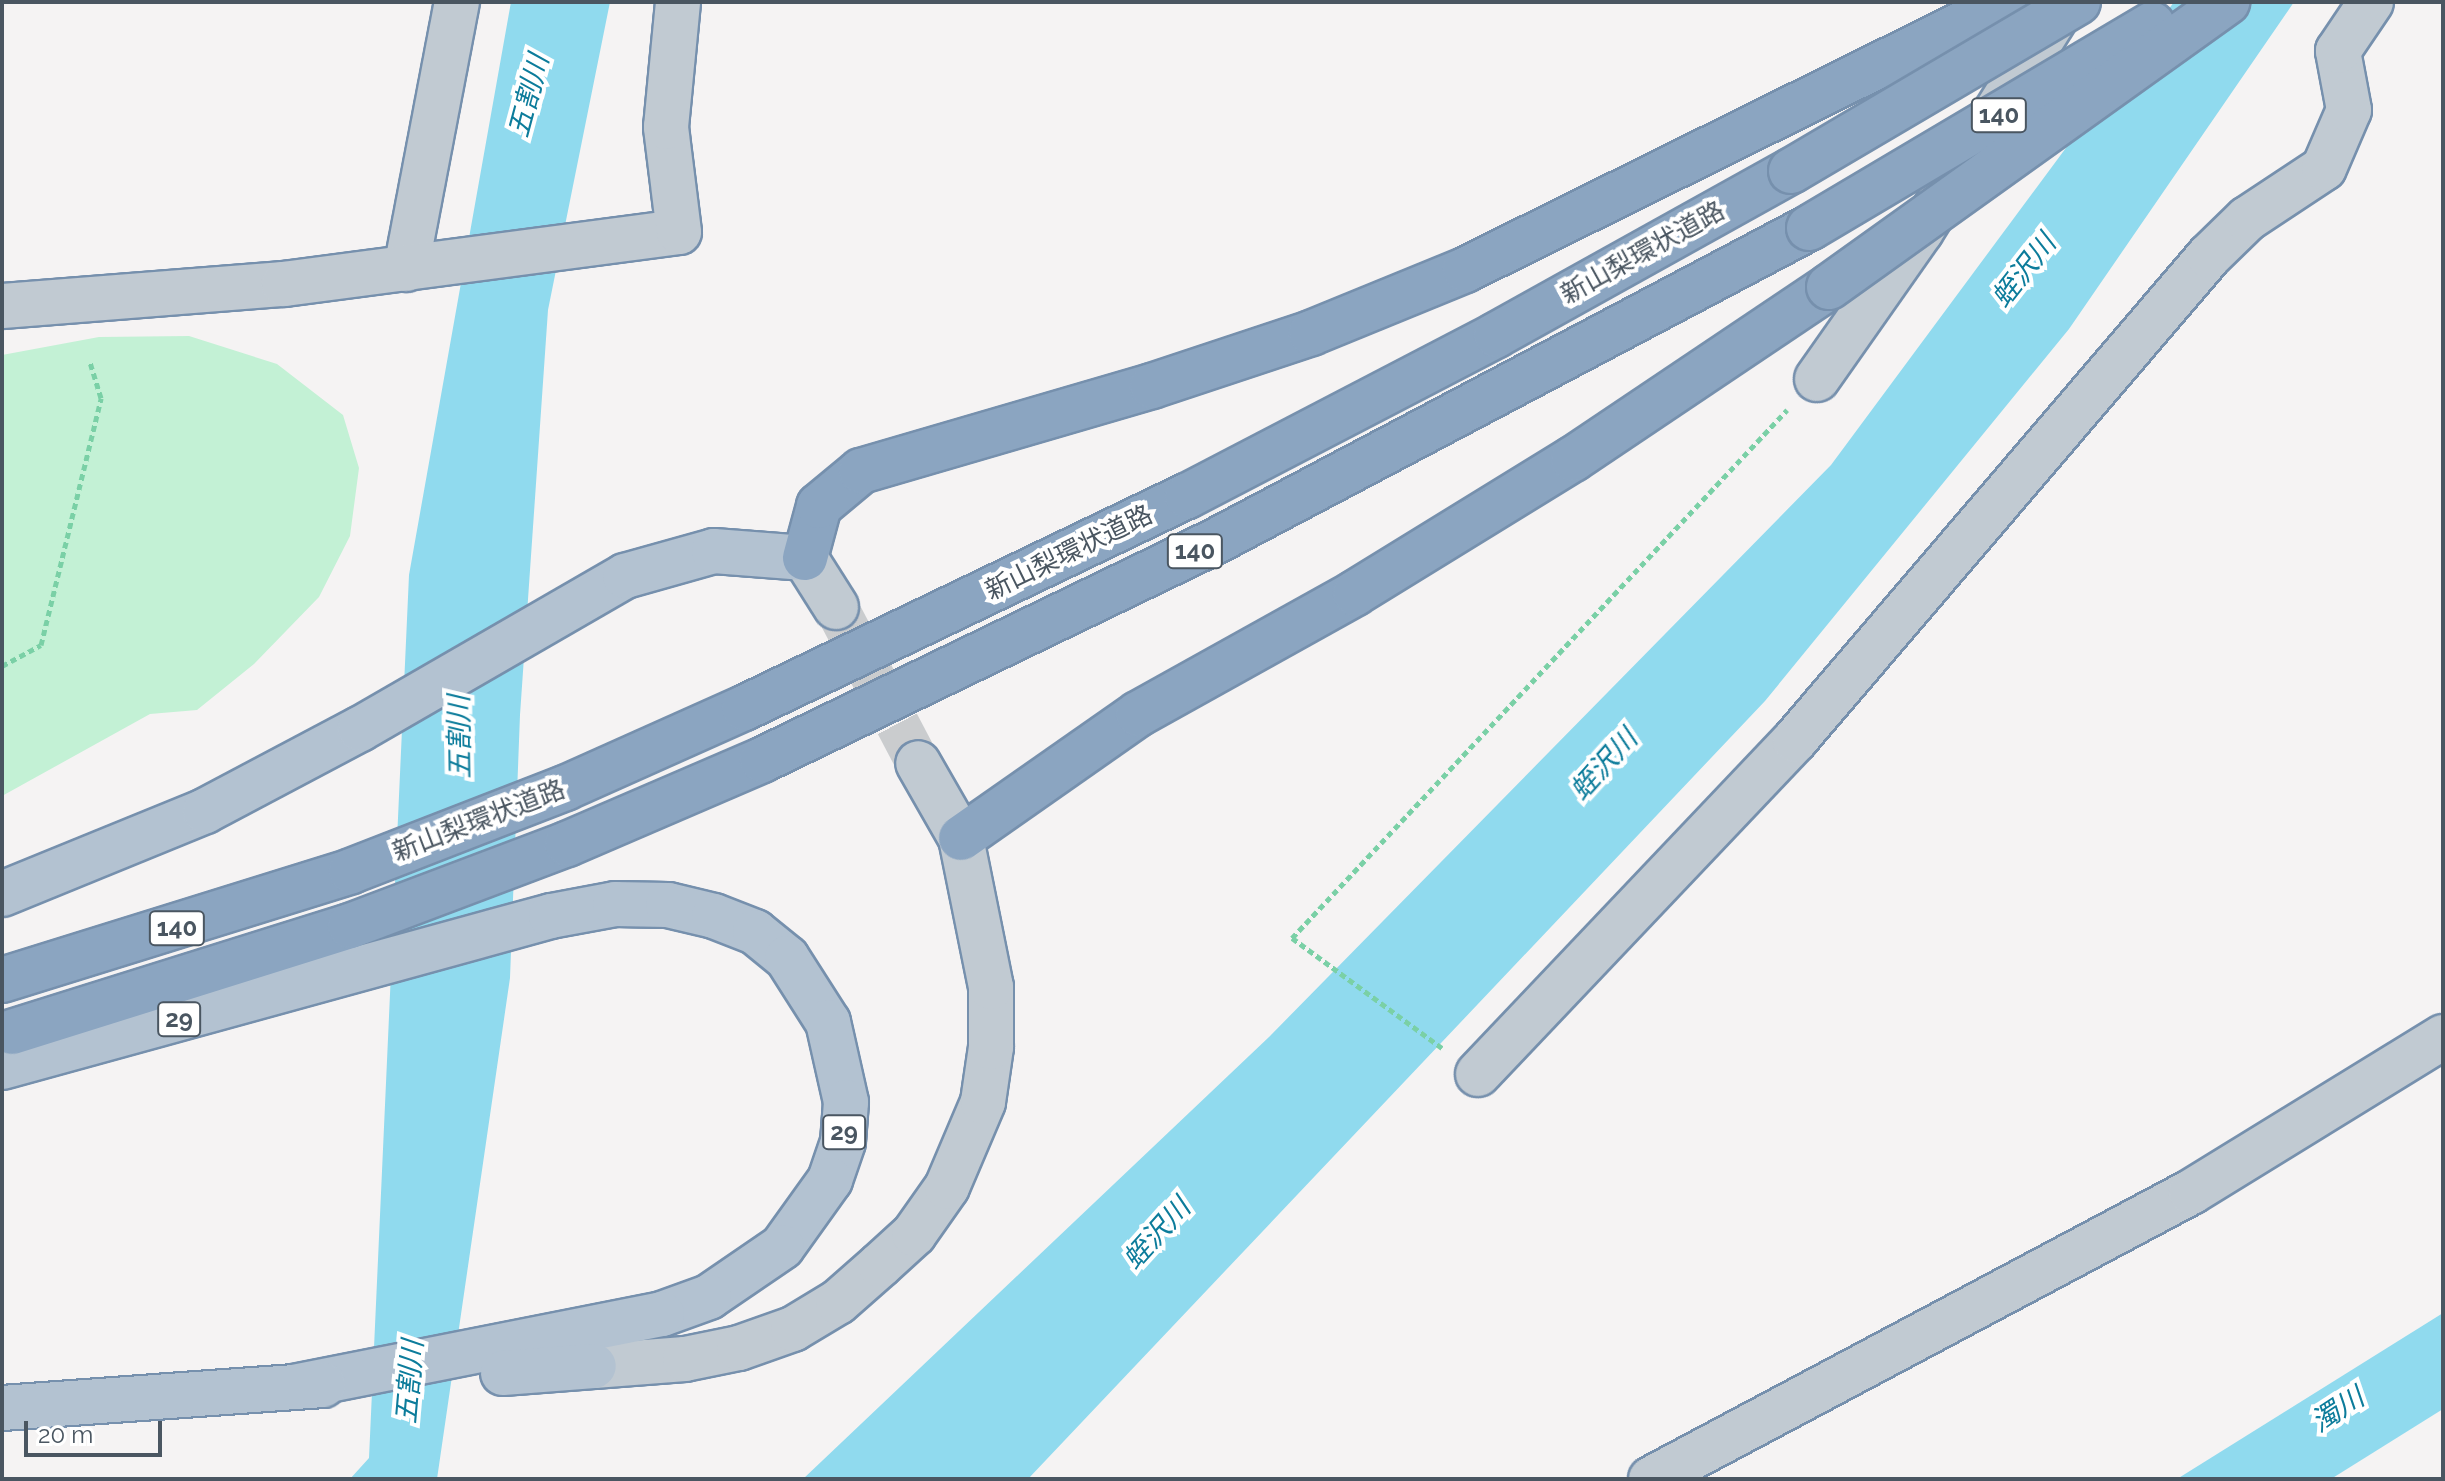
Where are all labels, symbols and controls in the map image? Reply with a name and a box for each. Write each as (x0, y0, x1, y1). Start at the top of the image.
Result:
water label: 五割川 (502, 51, 556, 141)
road number: 140 (1969, 95, 2029, 135)
street label: 新山梨環状道路 (1556, 195, 1730, 311)
water label: 蛭沢川 (1985, 228, 2063, 314)
street label: 新山梨環状道路 (980, 499, 1158, 607)
road number: 140 (1165, 531, 1225, 571)
water label: 五割川 (442, 695, 478, 779)
water label: 蛭沢川 (1563, 723, 1645, 807)
street label: 新山梨環状道路 (388, 774, 570, 868)
road number: 140 (147, 908, 207, 948)
road number: 29 (157, 999, 201, 1039)
road number: 29 (822, 1112, 866, 1152)
water label: 蛭沢川 (1116, 1192, 1198, 1276)
water label: 五割川 (390, 1339, 430, 1425)
water label: 濁川 (2305, 1381, 2371, 1439)
scale bar (28, 1405, 166, 1455)
text: 20 m (38, 1420, 93, 1449)

